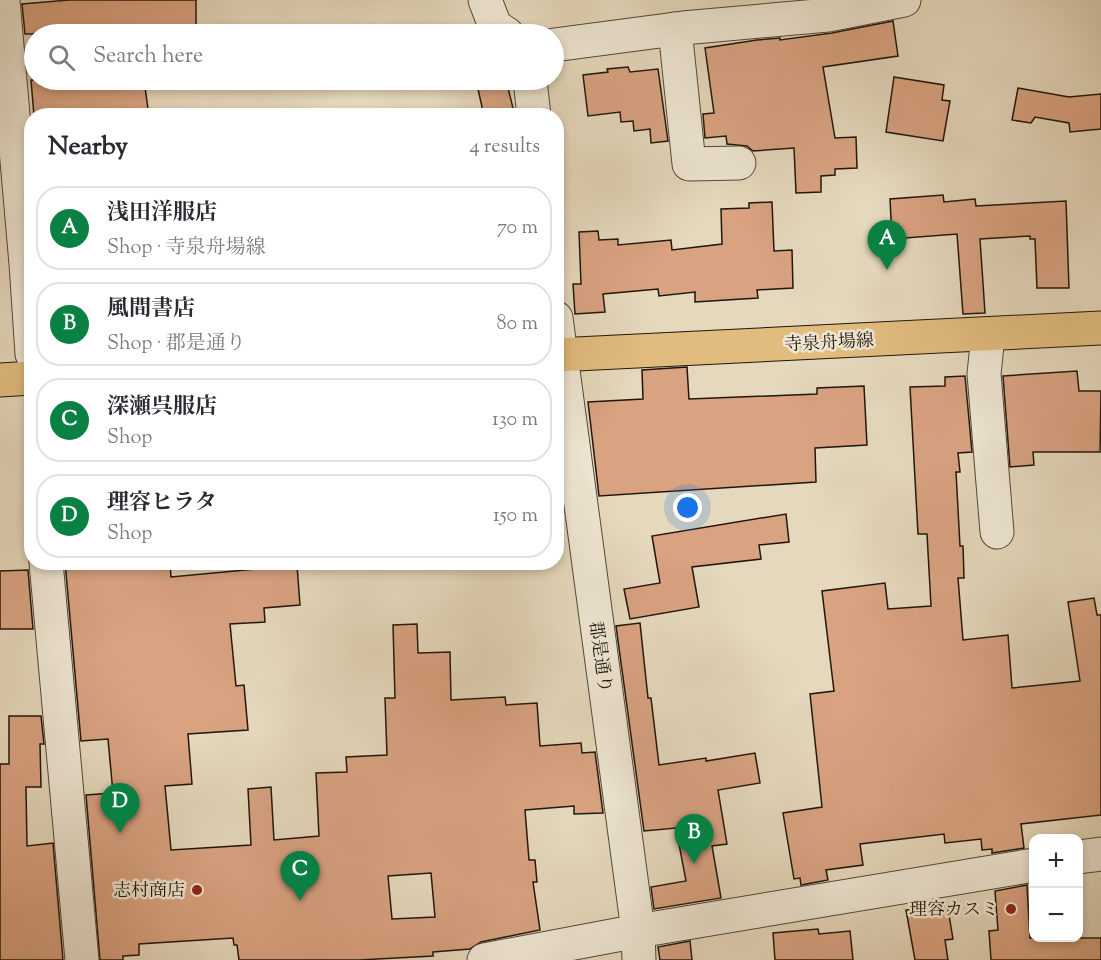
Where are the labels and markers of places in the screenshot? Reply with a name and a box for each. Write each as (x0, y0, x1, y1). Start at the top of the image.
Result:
pin: A (868, 220, 906, 270)
pin: D (100, 784, 140, 833)
pin: B (674, 814, 714, 864)
pin: C (280, 852, 320, 901)
place label: 志村商店 (113, 879, 185, 905)
marker: 志村商店 (190, 883, 204, 897)
place label: 理容カスミ (909, 898, 999, 924)
marker: 理容カスミ (1004, 902, 1018, 916)

